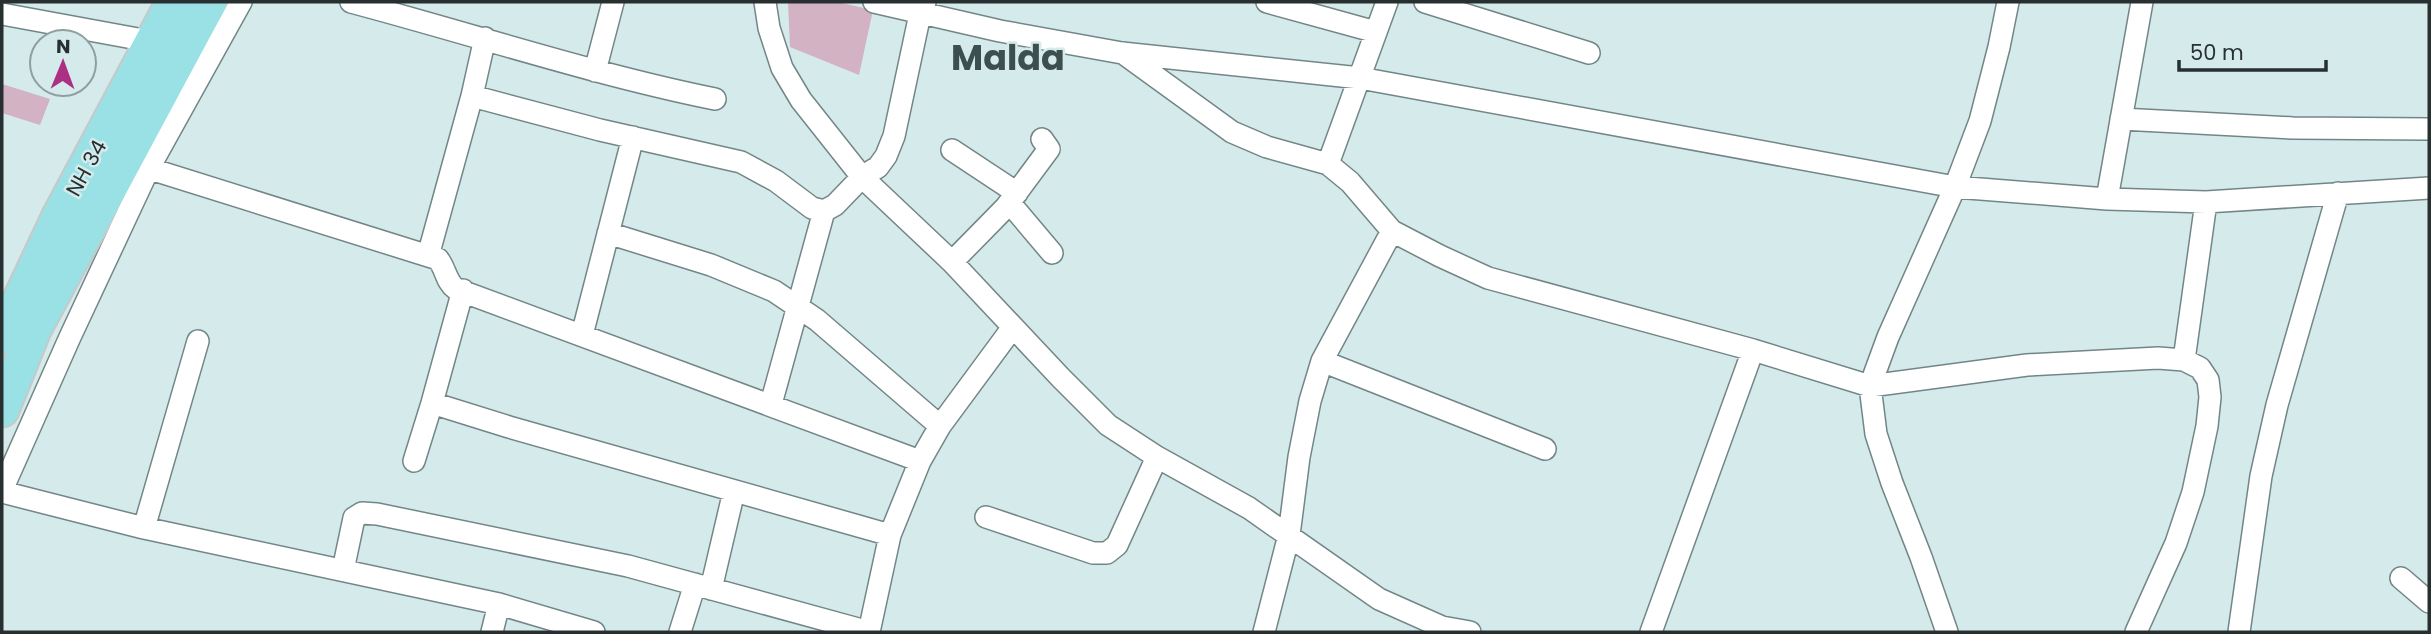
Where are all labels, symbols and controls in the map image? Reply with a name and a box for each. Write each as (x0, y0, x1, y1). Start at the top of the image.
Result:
north arrow (28, 28, 98, 98)
scale bar (2179, 28, 2326, 72)
text: N (56, 33, 71, 60)
district label: Malda (951, 33, 1065, 82)
text: 50 m (2190, 38, 2244, 67)
street label: NH 34 (59, 135, 113, 201)

